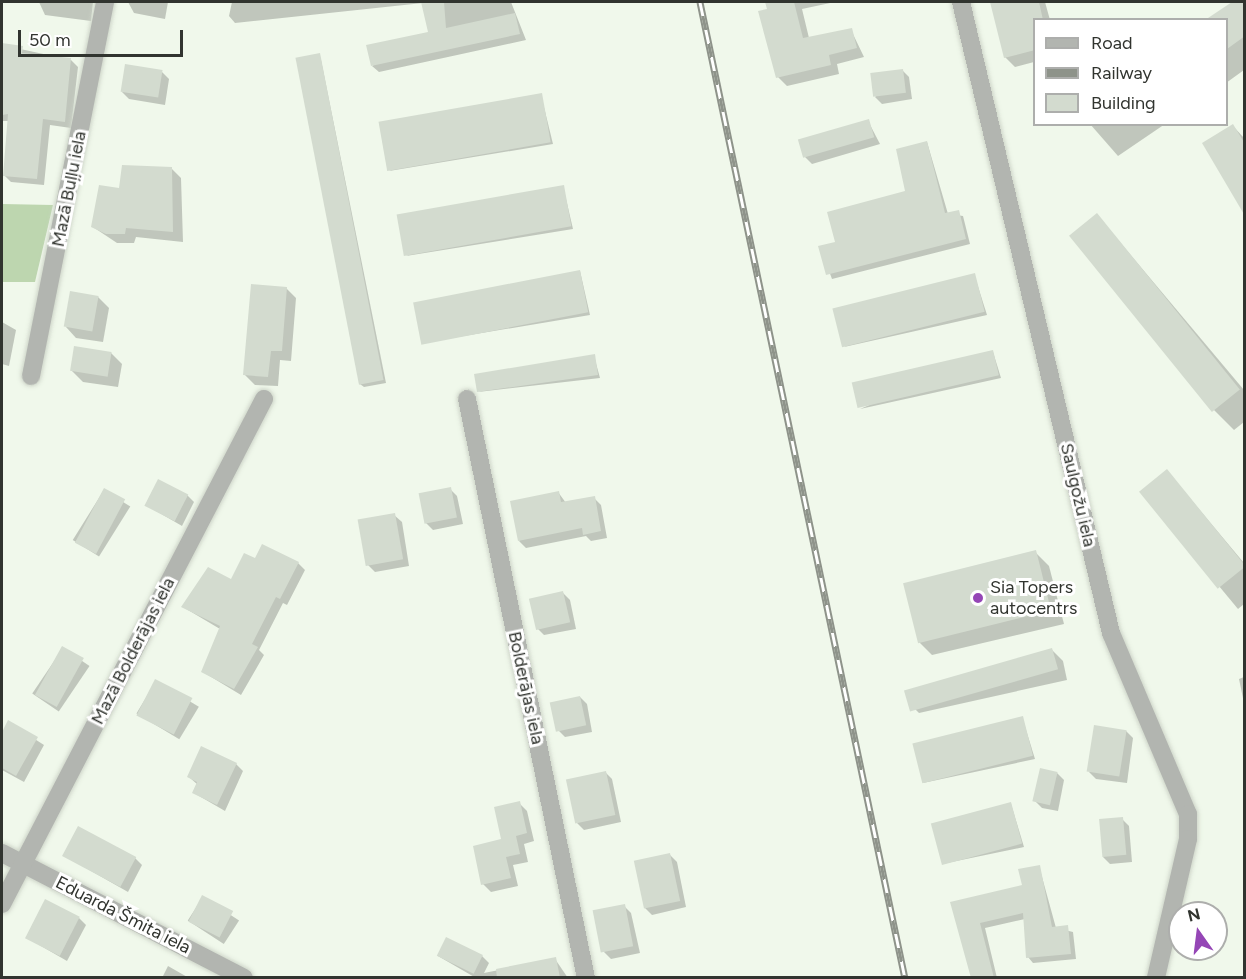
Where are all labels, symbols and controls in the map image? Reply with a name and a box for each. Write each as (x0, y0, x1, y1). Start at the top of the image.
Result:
scale bar (21, 18, 186, 56)
legend (1033, 18, 1228, 126)
text: 50 m (29, 29, 71, 51)
text: Road (1091, 32, 1132, 54)
text: Railway (1091, 62, 1152, 84)
text: Building (1091, 92, 1156, 114)
street label: Mazā Buļļu iela (47, 129, 91, 249)
street label: Saulgožu iela (1056, 441, 1100, 549)
street label: Mazā Bolderājas iela (87, 574, 179, 728)
place label: Sia Topers autocentrs (990, 577, 1077, 620)
marker: Sia Topers autocentrs (971, 591, 985, 605)
street label: Bolderājas iela (503, 630, 549, 746)
street label: Eduarda Šmita iela (52, 872, 194, 958)
north arrow (1168, 901, 1228, 961)
text: N (1186, 904, 1202, 926)

